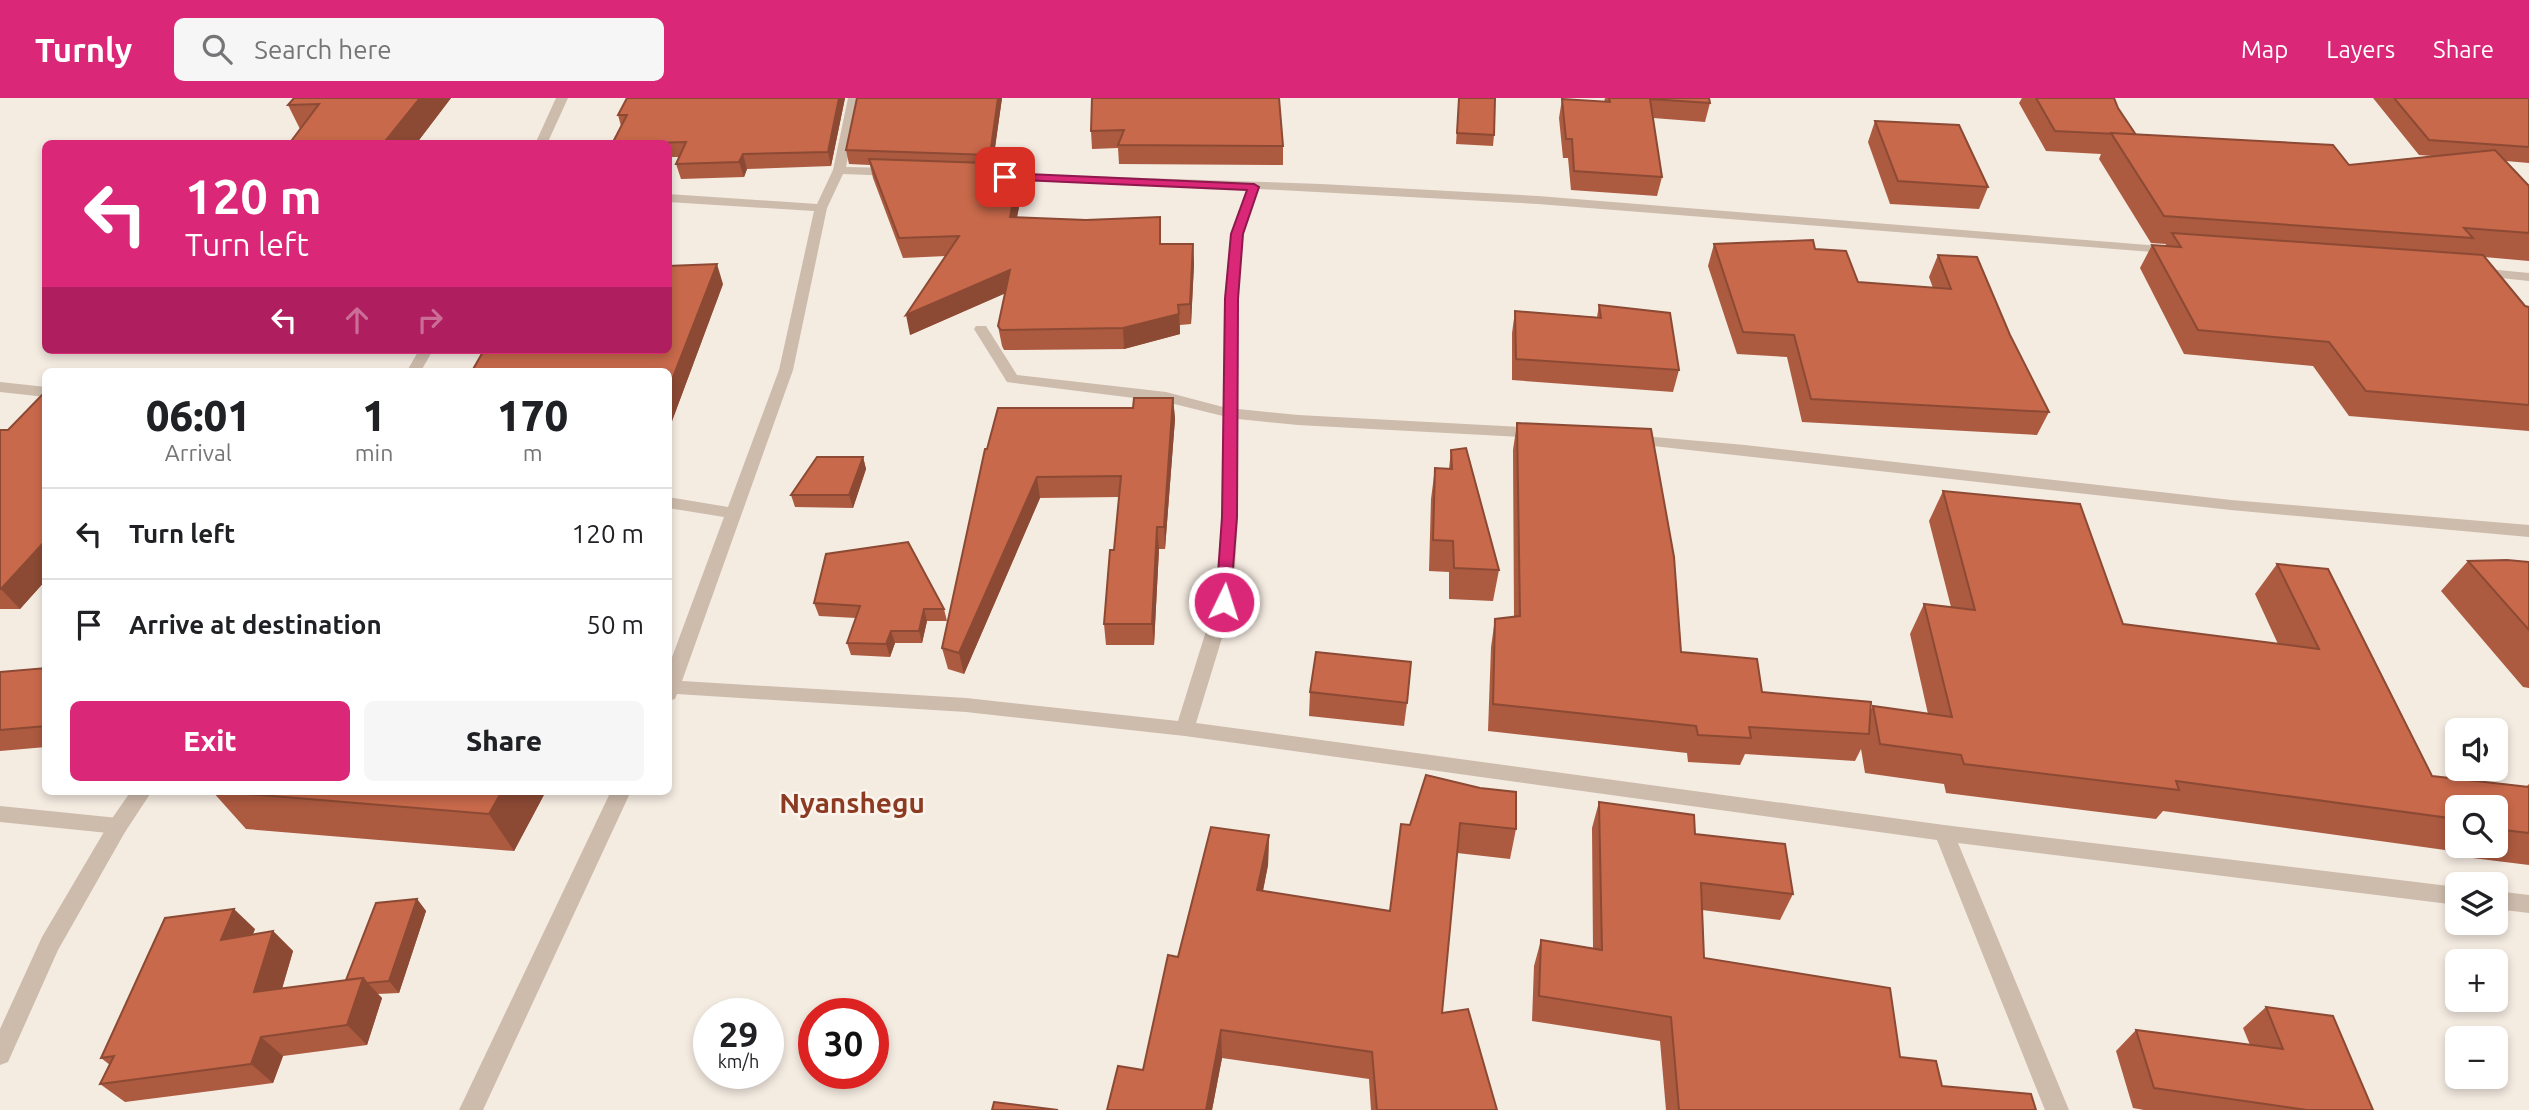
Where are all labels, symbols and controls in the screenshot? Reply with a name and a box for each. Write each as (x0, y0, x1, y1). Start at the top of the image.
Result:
search box (174, 18, 664, 81)
icon: search (198, 30, 236, 68)
text: Turnly (35, 31, 132, 68)
text: Search here (254, 35, 392, 64)
text: Map (2241, 36, 2288, 63)
text: Layers (2326, 36, 2395, 63)
text: Share (2433, 36, 2494, 63)
pin (975, 147, 1035, 207)
icon: arrive (986, 158, 1024, 196)
icon: left (70, 168, 161, 259)
text: 120 m (185, 168, 322, 223)
text: Turn left (185, 226, 309, 262)
icon: left (265, 301, 303, 339)
icon: ahead (338, 301, 376, 339)
icon: right (411, 301, 449, 339)
text: 06:01 (146, 392, 251, 439)
text: 1 (362, 392, 386, 439)
text: 170 (497, 392, 568, 439)
text: Arrival (165, 440, 232, 465)
text: min (355, 440, 393, 465)
text: m (523, 440, 543, 465)
icon: left (70, 515, 108, 553)
text: Turn left (129, 519, 235, 548)
text: 120 m (572, 519, 644, 548)
position arrow (1187, 565, 1261, 639)
icon: arrive (70, 606, 108, 644)
text: Arrive at destination (129, 610, 382, 639)
text: 50 m (586, 610, 644, 639)
button: Exit (70, 701, 350, 781)
button: Share (364, 701, 644, 781)
map controls (2445, 718, 2508, 1089)
button: sound (2445, 718, 2508, 781)
district label: Nyanshegu (779, 787, 925, 818)
button: search (2445, 795, 2508, 858)
button: layers (2445, 872, 2508, 935)
button: + (2445, 949, 2508, 1012)
speed limit sign: 30 (798, 998, 889, 1089)
text: 29 (719, 1014, 758, 1054)
button: − (2445, 1026, 2508, 1089)
text: km/h (718, 1051, 759, 1071)

